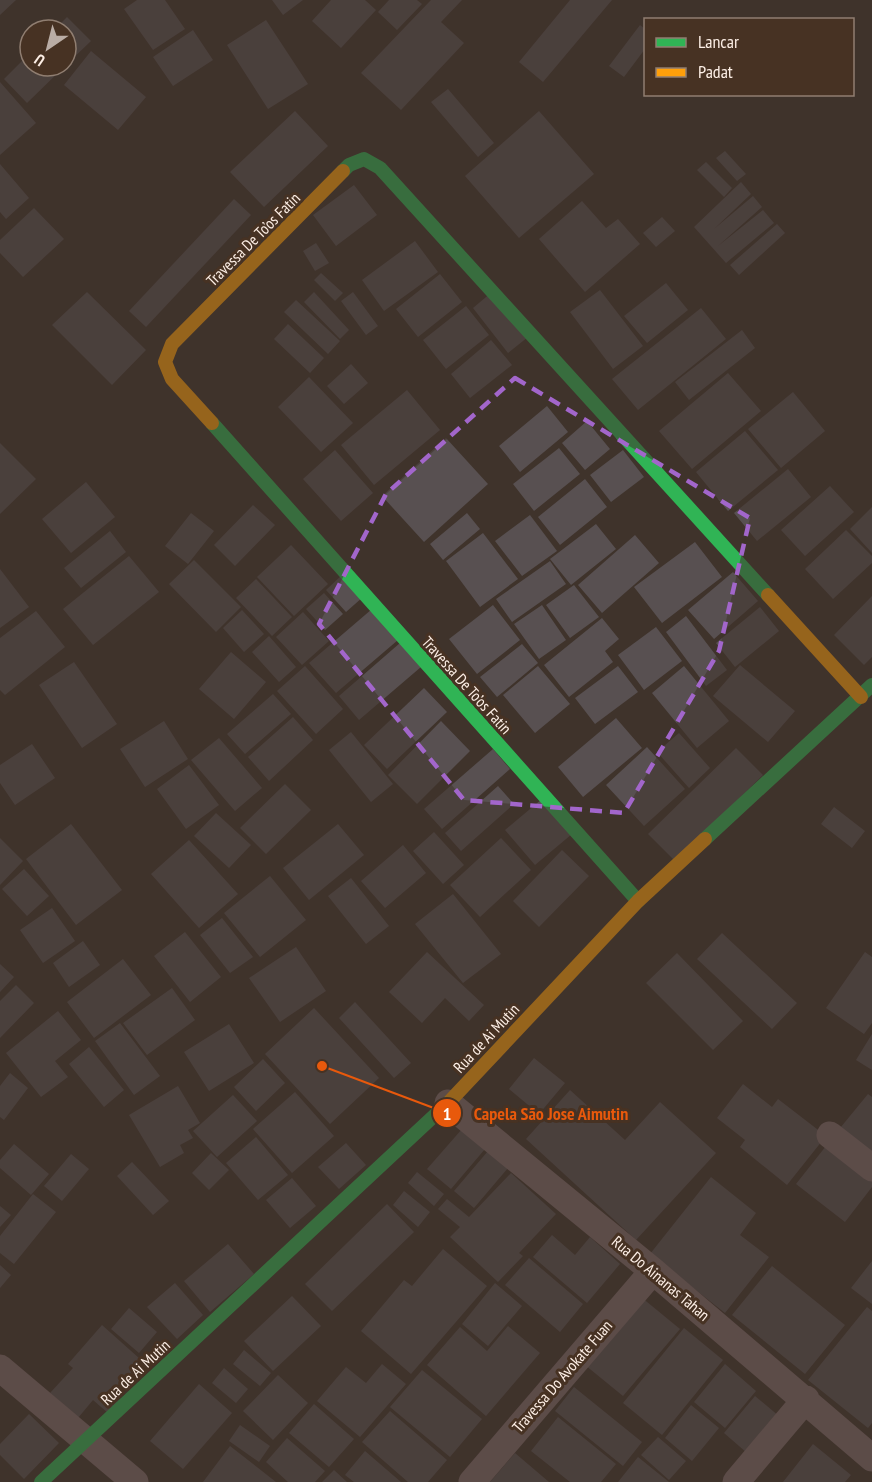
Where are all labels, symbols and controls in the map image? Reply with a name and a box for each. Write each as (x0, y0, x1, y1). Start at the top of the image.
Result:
north arrow (18, 18, 78, 78)
legend (644, 18, 854, 96)
text: Lancar (698, 30, 739, 53)
text: U (30, 50, 49, 71)
text: Padat (698, 60, 733, 83)
street label: Travessa De To’os Fatin (202, 188, 304, 290)
street label: Travessa De To’os Fatin (418, 632, 516, 738)
street label: Rua de Ai Mutin (449, 999, 523, 1077)
callout: Capela São Jose Aimutin (432, 1095, 641, 1131)
text: 1 (443, 1102, 451, 1125)
text: Capela São Jose Aimutin (474, 1102, 628, 1125)
street label: Rua Do Ainanas Tahan (608, 1231, 714, 1325)
street label: Travessa Do Avokate Fuan (508, 1316, 616, 1436)
street label: Rua de Ai Mutin (96, 1335, 174, 1409)

